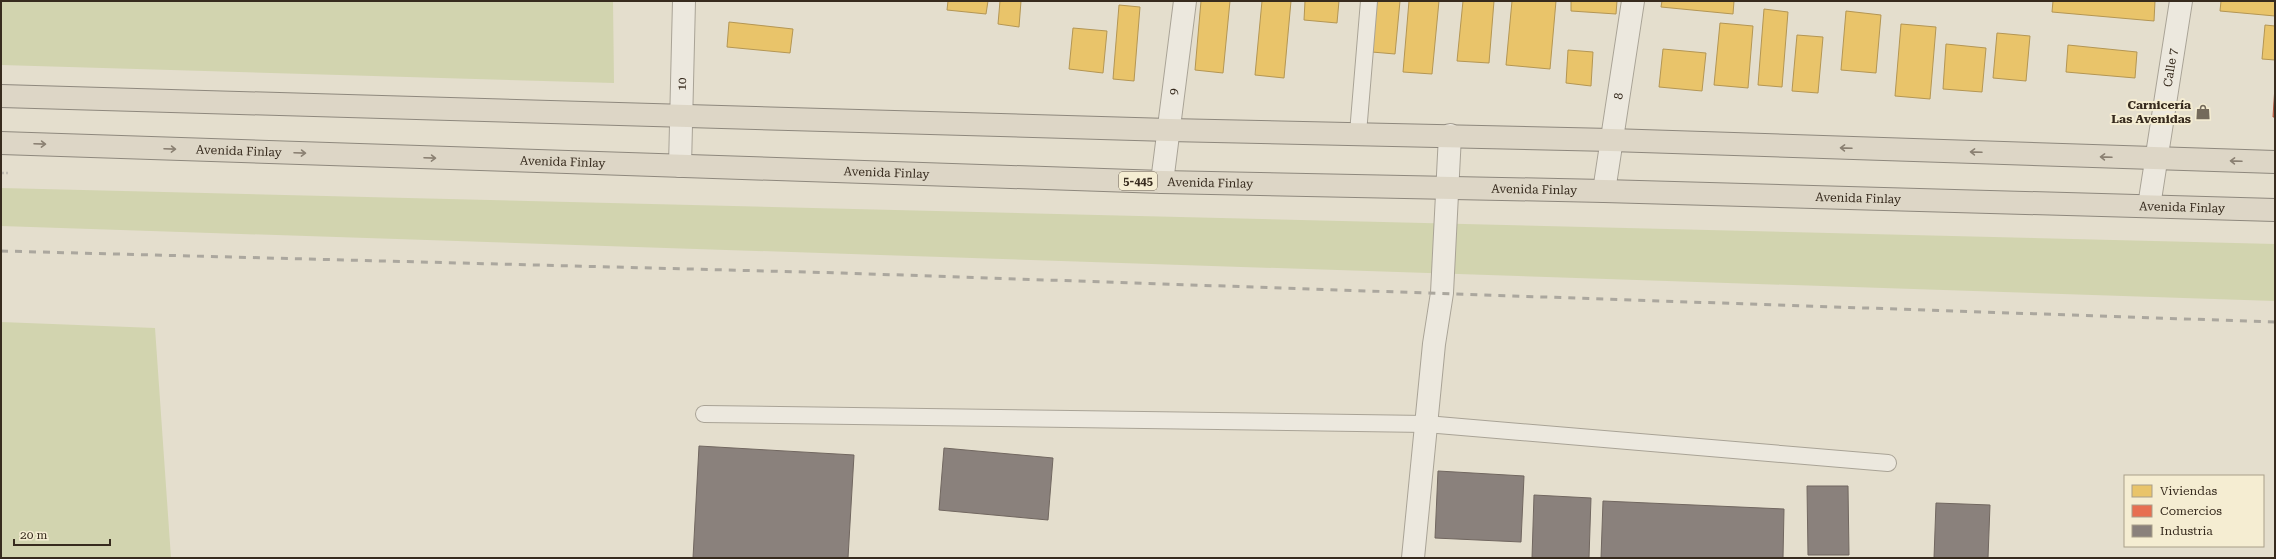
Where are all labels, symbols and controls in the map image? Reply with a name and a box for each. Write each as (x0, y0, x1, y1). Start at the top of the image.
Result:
street label: Calle 7 (2161, 47, 2181, 88)
street label: 10 (675, 77, 689, 91)
street label: 9 (1166, 87, 1181, 96)
street label: 8 (1611, 91, 1626, 100)
place label: Carnicería Las Avenidas (2111, 98, 2191, 126)
shop icon: Carnicería Las Avenidas (2194, 103, 2212, 121)
one-way arrow (33, 141, 46, 148)
street label: Avenida Finlay (196, 143, 283, 159)
one-way arrow (1840, 144, 1853, 152)
one-way arrow (163, 145, 176, 153)
one-way arrow (1970, 148, 1983, 156)
one-way arrow (293, 149, 306, 157)
street label: Avenida Finlay (520, 153, 607, 170)
one-way arrow (2100, 153, 2113, 160)
one-way arrow (423, 154, 436, 161)
one-way arrow (2230, 157, 2243, 165)
street label: Avenida Finlay (843, 164, 931, 181)
road number: 5-445 (1119, 172, 1157, 190)
street label: Avenida Finlay (1167, 175, 1254, 191)
street label: Avenida Finlay (1491, 182, 1578, 197)
street label: Avenida Finlay (1815, 190, 1902, 206)
street label: Avenida Finlay (2139, 199, 2226, 216)
legend (2124, 475, 2264, 547)
text: Viviendas (2160, 484, 2218, 498)
text: Comercios (2160, 504, 2222, 518)
scale bar (14, 521, 110, 547)
text: Industria (2160, 524, 2213, 538)
text: 20 m (20, 528, 47, 542)

